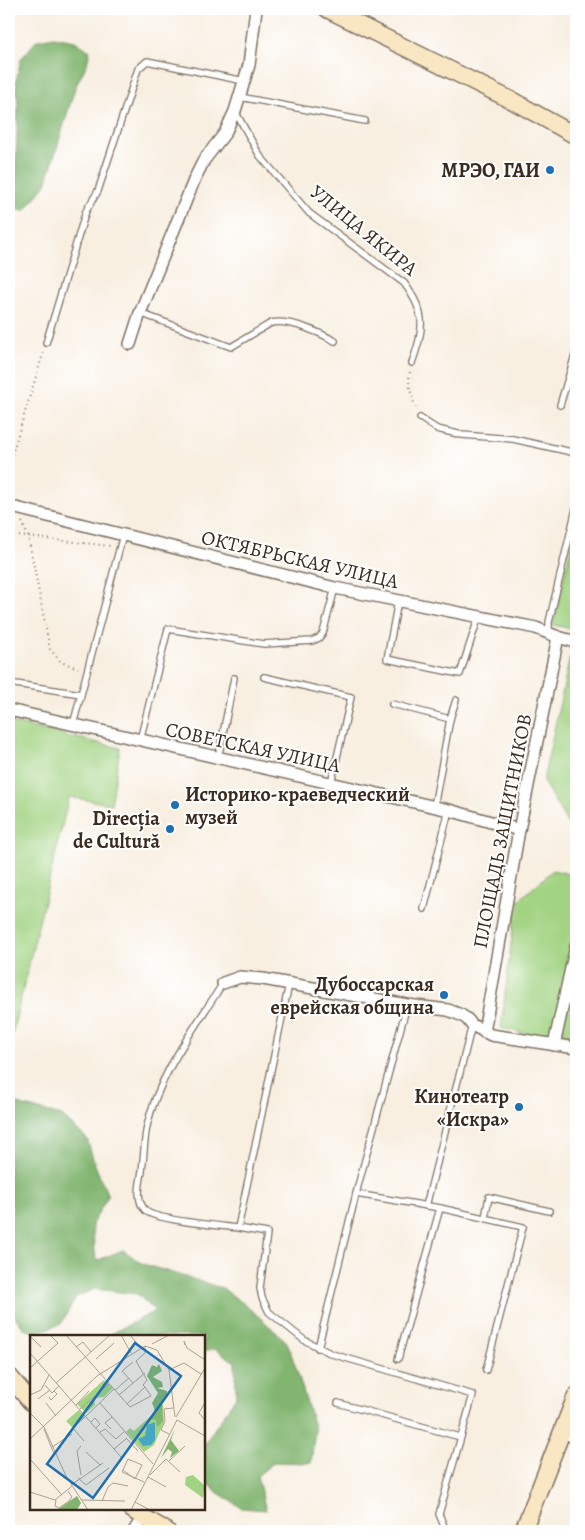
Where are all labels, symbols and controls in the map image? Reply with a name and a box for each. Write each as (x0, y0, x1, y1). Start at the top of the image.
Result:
place label: МРЭО, ГАИ (441, 157, 540, 184)
marker: МРЭО, ГАИ (544, 164, 556, 176)
street label: УЛИЦА ЯКИРА (304, 179, 423, 282)
street label: ОКТЯБРЬСКАЯ УЛИЦА (199, 524, 401, 595)
street label: ПЛОЩАДЬ ЗАЩИТНИКОВ (466, 711, 538, 951)
street label: СОВЕТСКАЯ УЛИЦА (163, 716, 343, 779)
place label: Историко-краеведческий музей (185, 781, 410, 831)
marker: Историко-краеведческий музей (169, 799, 181, 811)
place label: Direcția de Cultură (73, 805, 160, 855)
marker: Direcția de Cultură (164, 823, 176, 835)
place label: Дубоссарская еврейская община (270, 971, 434, 1021)
marker: Дубоссарская еврейская община (438, 989, 450, 1001)
place label: Кинотеатр «Искра» (414, 1083, 509, 1133)
marker: Кинотеатр «Искра» (513, 1101, 525, 1113)
inset map (30, 1335, 205, 1510)

